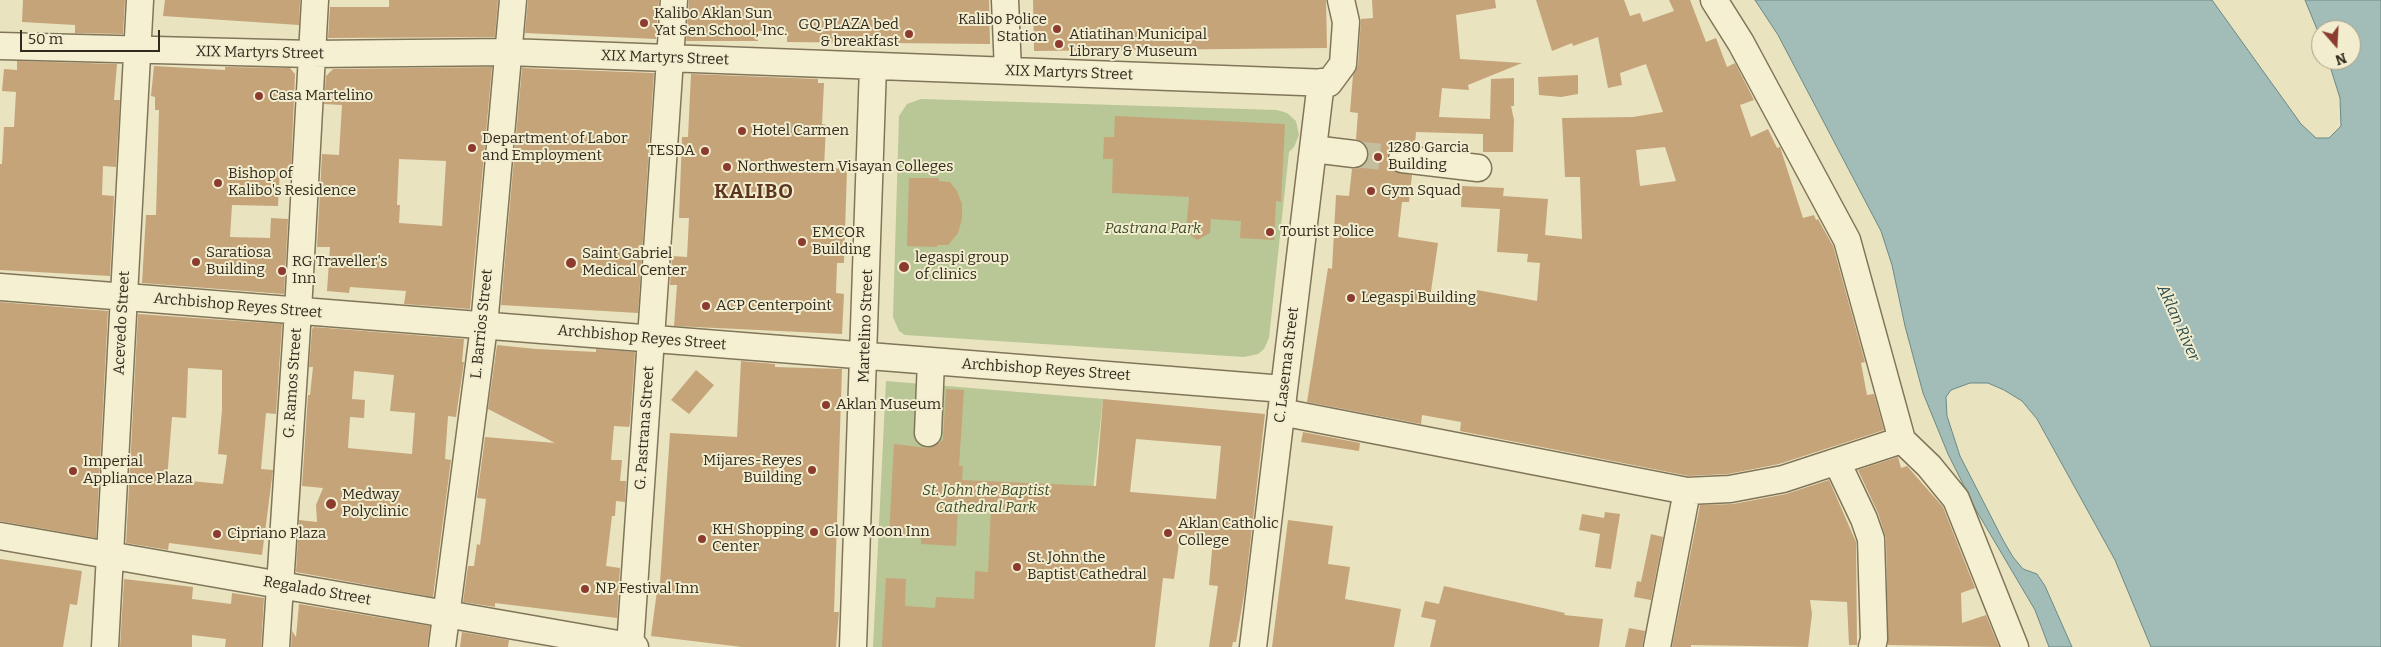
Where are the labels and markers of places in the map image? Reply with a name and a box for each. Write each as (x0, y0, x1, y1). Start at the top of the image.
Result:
place label: Kalibo Aklan Sun Yat Sen School, Inc. (654, 5, 788, 40)
place label: Kalibo Police Station (958, 11, 1047, 46)
place label: GQ PLAZA bed & breakfast (798, 16, 899, 51)
marker: Kalibo Aklan Sun Yat Sen School, Inc. (638, 17, 650, 29)
marker: Kalibo Police Station (1051, 23, 1063, 35)
place label: Atiatihan Municipal Library & Museum (1069, 26, 1207, 61)
marker: GQ PLAZA bed & breakfast (903, 28, 915, 40)
marker: Atiatihan Municipal Library & Museum (1053, 38, 1065, 50)
place label: Casa Martelino (269, 87, 373, 105)
marker: Casa Martelino (253, 90, 265, 102)
place label: Hotel Carmen (752, 122, 849, 140)
marker: Hotel Carmen (736, 125, 748, 137)
place label: Department of Labor and Employment (482, 130, 628, 165)
place label: 1280 Garcia Building (1388, 139, 1469, 174)
marker: Department of Labor and Employment (466, 142, 478, 154)
place label: TESDA (647, 142, 695, 160)
marker: TESDA (699, 145, 711, 157)
marker: 1280 Garcia Building (1372, 151, 1384, 163)
place label: Northwestern Visayan Colleges (737, 158, 953, 176)
marker: Northwestern Visayan Colleges (721, 161, 733, 173)
place label: Bishop of Kalibo's Residence (228, 165, 356, 200)
marker: Bishop of Kalibo's Residence (212, 177, 224, 189)
place label: Gym Squad (1381, 182, 1461, 200)
marker: Gym Squad (1365, 185, 1377, 197)
place label: Tourist Police (1280, 223, 1374, 241)
place label: EMCOR Building (812, 224, 871, 259)
marker: Tourist Police (1264, 226, 1276, 238)
marker: EMCOR Building (796, 236, 808, 248)
place label: Saratiosa Building (206, 244, 271, 279)
place label: Saint Gabriel Medical Center (582, 245, 687, 280)
place label: legaspi group of clinics (915, 249, 1009, 284)
place label: RG Traveller's Inn (292, 253, 387, 288)
marker: Saratiosa Building (190, 256, 202, 268)
marker: Saint Gabriel Medical Center (564, 256, 578, 270)
marker: legaspi group of clinics (897, 260, 911, 274)
marker: RG Traveller's Inn (276, 265, 288, 277)
place label: Legaspi Building (1361, 289, 1476, 307)
marker: Legaspi Building (1345, 292, 1357, 304)
place label: ACP Centerpoint (716, 297, 832, 315)
marker: ACP Centerpoint (700, 300, 712, 312)
place label: Aklan Museum (836, 396, 941, 414)
marker: Aklan Museum (820, 399, 832, 411)
place label: Mijares-Reyes Building (703, 452, 802, 487)
place label: Imperial Appliance Plaza (83, 453, 193, 488)
marker: Mijares-Reyes Building (806, 464, 818, 476)
marker: Imperial Appliance Plaza (67, 465, 79, 477)
place label: Medway Polyclinic (342, 486, 409, 521)
marker: Medway Polyclinic (324, 497, 338, 511)
place label: Aklan Catholic College (1178, 515, 1279, 550)
place label: KH Shopping Center (712, 521, 804, 556)
place label: Glow Moon Inn (824, 523, 930, 541)
place label: Cipriano Plaza (227, 525, 326, 543)
marker: Glow Moon Inn (808, 526, 820, 538)
marker: Aklan Catholic College (1162, 527, 1174, 539)
marker: Cipriano Plaza (211, 528, 223, 540)
marker: KH Shopping Center (696, 533, 708, 545)
place label: St. John the Baptist Cathedral (1027, 549, 1147, 584)
marker: St. John the Baptist Cathedral (1011, 561, 1023, 573)
place label: NP Festival Inn (595, 580, 699, 598)
marker: NP Festival Inn (579, 583, 591, 595)

